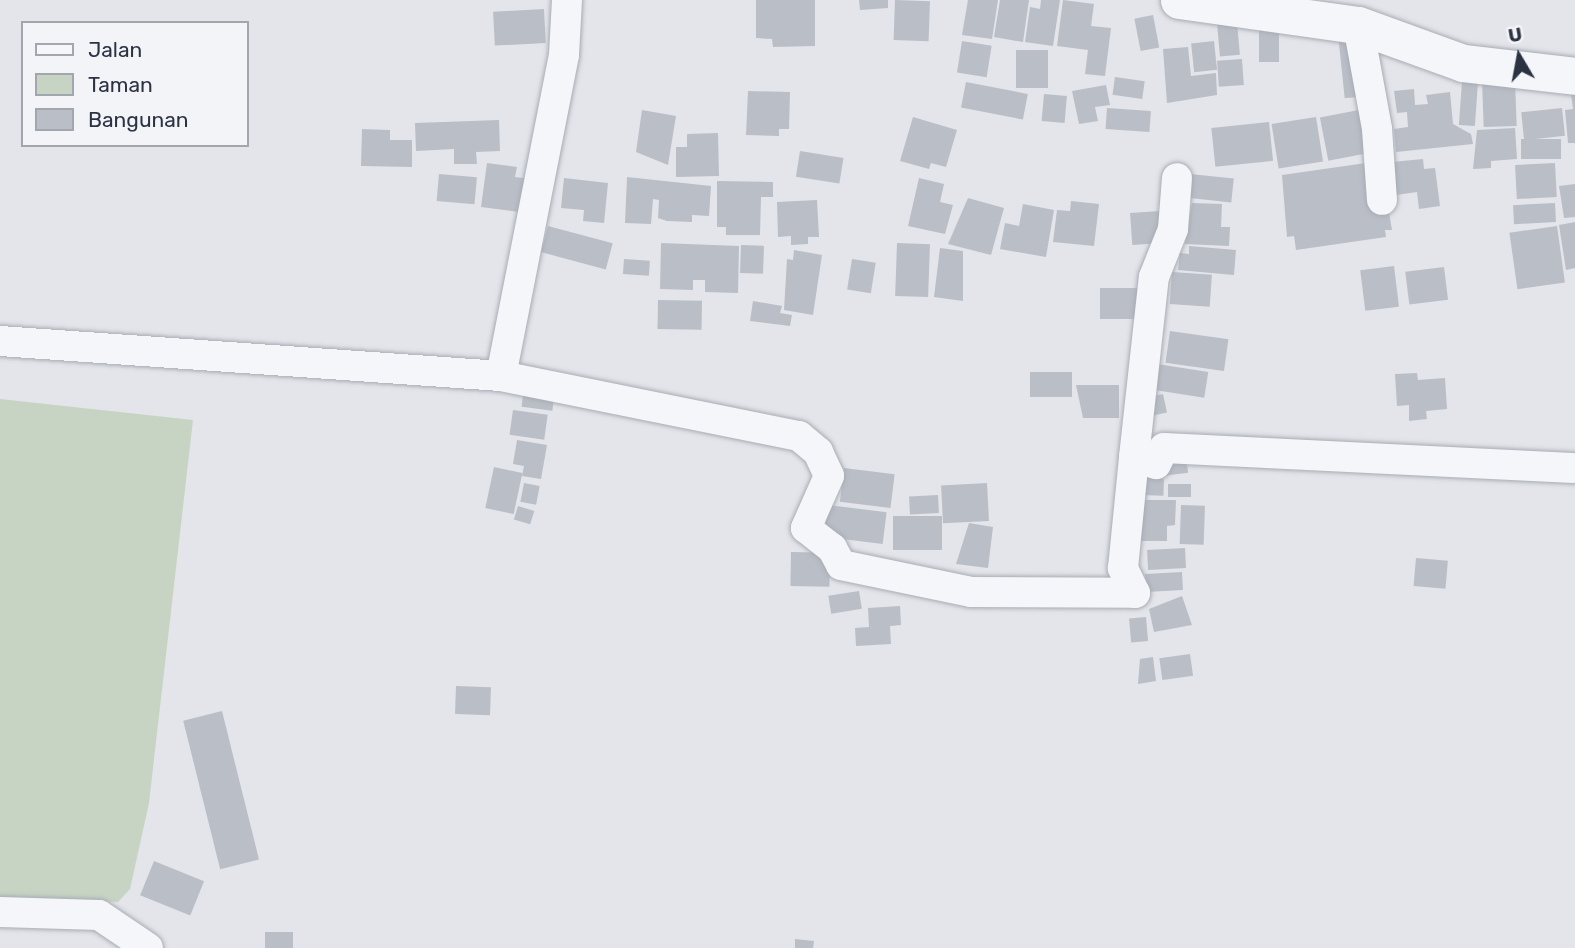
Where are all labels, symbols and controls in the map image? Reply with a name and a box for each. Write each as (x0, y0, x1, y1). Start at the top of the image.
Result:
legend (21, 21, 248, 147)
north arrow (1484, 21, 1554, 91)
text: U (1506, 22, 1524, 47)
text: Jalan (88, 37, 142, 62)
text: Taman (88, 72, 153, 97)
text: Bangunan (88, 107, 189, 132)

